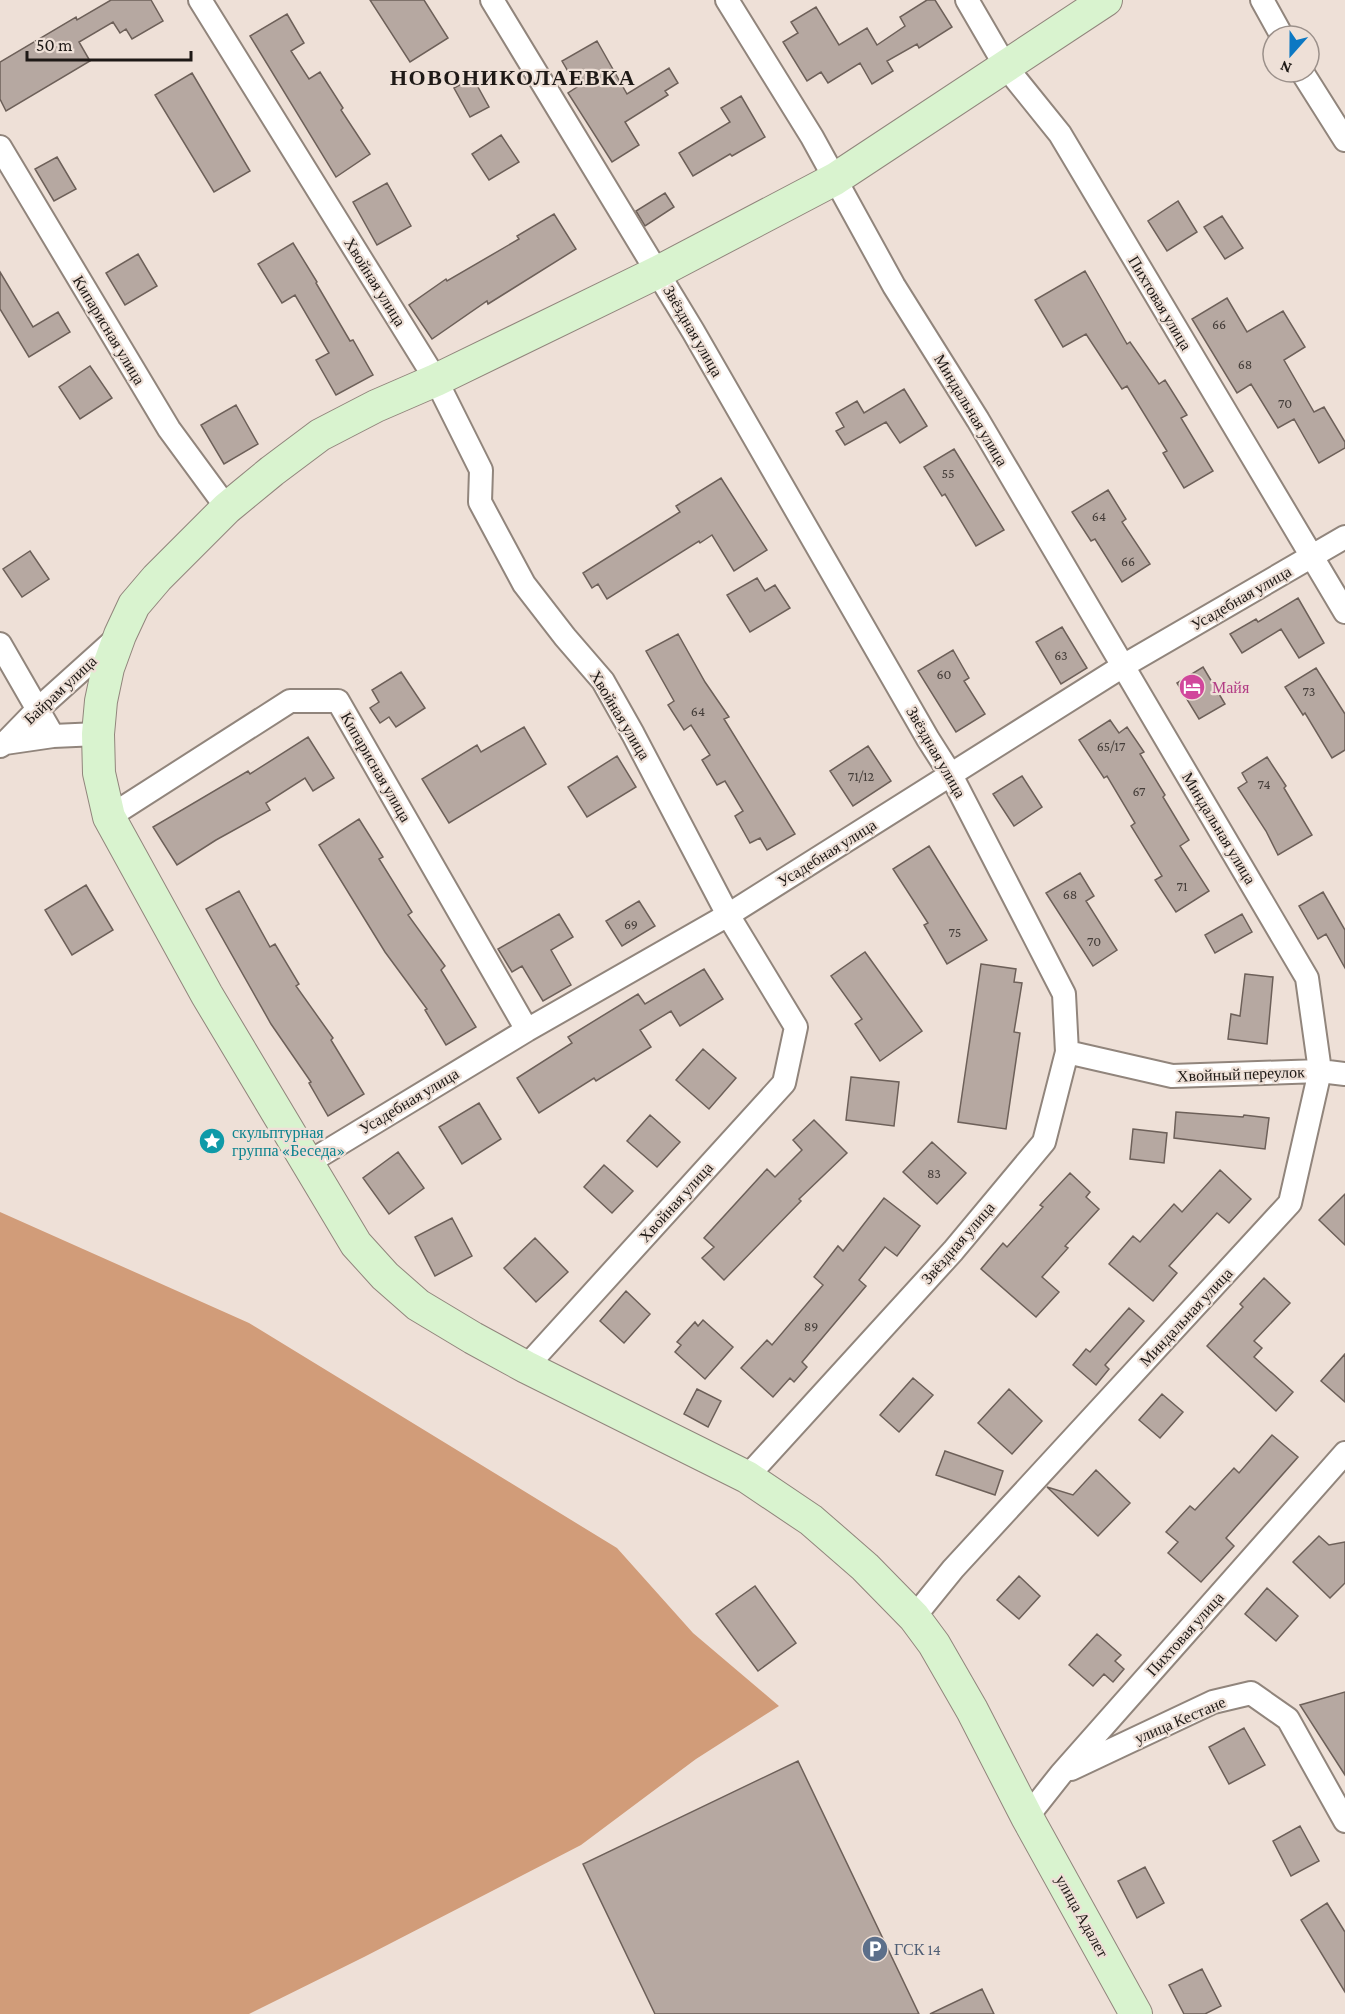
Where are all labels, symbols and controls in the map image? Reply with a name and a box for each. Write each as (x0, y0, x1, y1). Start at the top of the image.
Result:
scale bar (27, 24, 190, 62)
north arrow (1261, 24, 1321, 84)
text: 50 m (36, 35, 73, 55)
text: N (1278, 58, 1294, 77)
district label: НОВОНИКОЛАЕВКА (390, 65, 636, 90)
street label: Хвойная улица (340, 235, 409, 330)
street label: Пихтовая улица (1124, 253, 1195, 354)
street label: Кипарисная улица (69, 272, 148, 388)
street label: Звёздная улица (659, 282, 726, 380)
house number: 66 (1212, 316, 1226, 332)
street label: Миндальная улица (930, 351, 1011, 470)
house number: 68 (1238, 356, 1252, 372)
house number: 70 (1278, 395, 1292, 411)
house number: 55 (941, 465, 955, 481)
house number: 64 (1092, 508, 1106, 524)
house number: 66 (1121, 553, 1135, 569)
street label: Усадебная улица (1188, 562, 1295, 634)
house number: 63 (1054, 647, 1068, 663)
street label: Байрам улица (20, 652, 100, 729)
house number: 60 (936, 666, 952, 682)
street label: Хвойная улица (586, 667, 653, 763)
hotel icon: Майя (1177, 672, 1207, 702)
place label: Майя (1212, 679, 1250, 696)
house number: 73 (1303, 683, 1315, 699)
house number: 64 (691, 703, 705, 719)
street label: Звёздная улица (902, 703, 969, 801)
street label: Кипарисная улица (337, 709, 414, 825)
house number: 65/17 (1097, 738, 1126, 754)
house number: 71/12 (848, 768, 875, 784)
street label: Миндальная улица (1178, 769, 1259, 888)
house number: 74 (1257, 776, 1271, 792)
house number: 67 (1132, 783, 1146, 799)
street label: Усадебная улица (775, 816, 880, 891)
house number: 71 (1176, 878, 1188, 894)
house number: 68 (1063, 886, 1077, 902)
house number: 69 (624, 916, 638, 932)
house number: 75 (949, 924, 961, 940)
house number: 70 (1087, 933, 1101, 949)
street label: Хвойный переулок (1177, 1063, 1305, 1086)
street label: Усадебная улица (356, 1065, 462, 1138)
place label: скульптурная группа «Беседа» (232, 1124, 345, 1160)
place icon: скульптурная группа «Беседа» (197, 1126, 227, 1156)
street label: Хвойная улица (636, 1159, 717, 1246)
house number: 83 (927, 1165, 941, 1181)
street label: Звёздная улица (918, 1199, 999, 1288)
street label: Миндальная улица (1136, 1265, 1236, 1370)
house number: 89 (804, 1318, 818, 1334)
street label: Пихтовая улица (1143, 1589, 1228, 1680)
street label: улица Кестане (1132, 1693, 1228, 1748)
street label: улица Адалет (1052, 1872, 1112, 1961)
parking icon: ГСК 14 (860, 1934, 890, 1964)
place label: ГСК 14 (894, 1941, 941, 1958)

